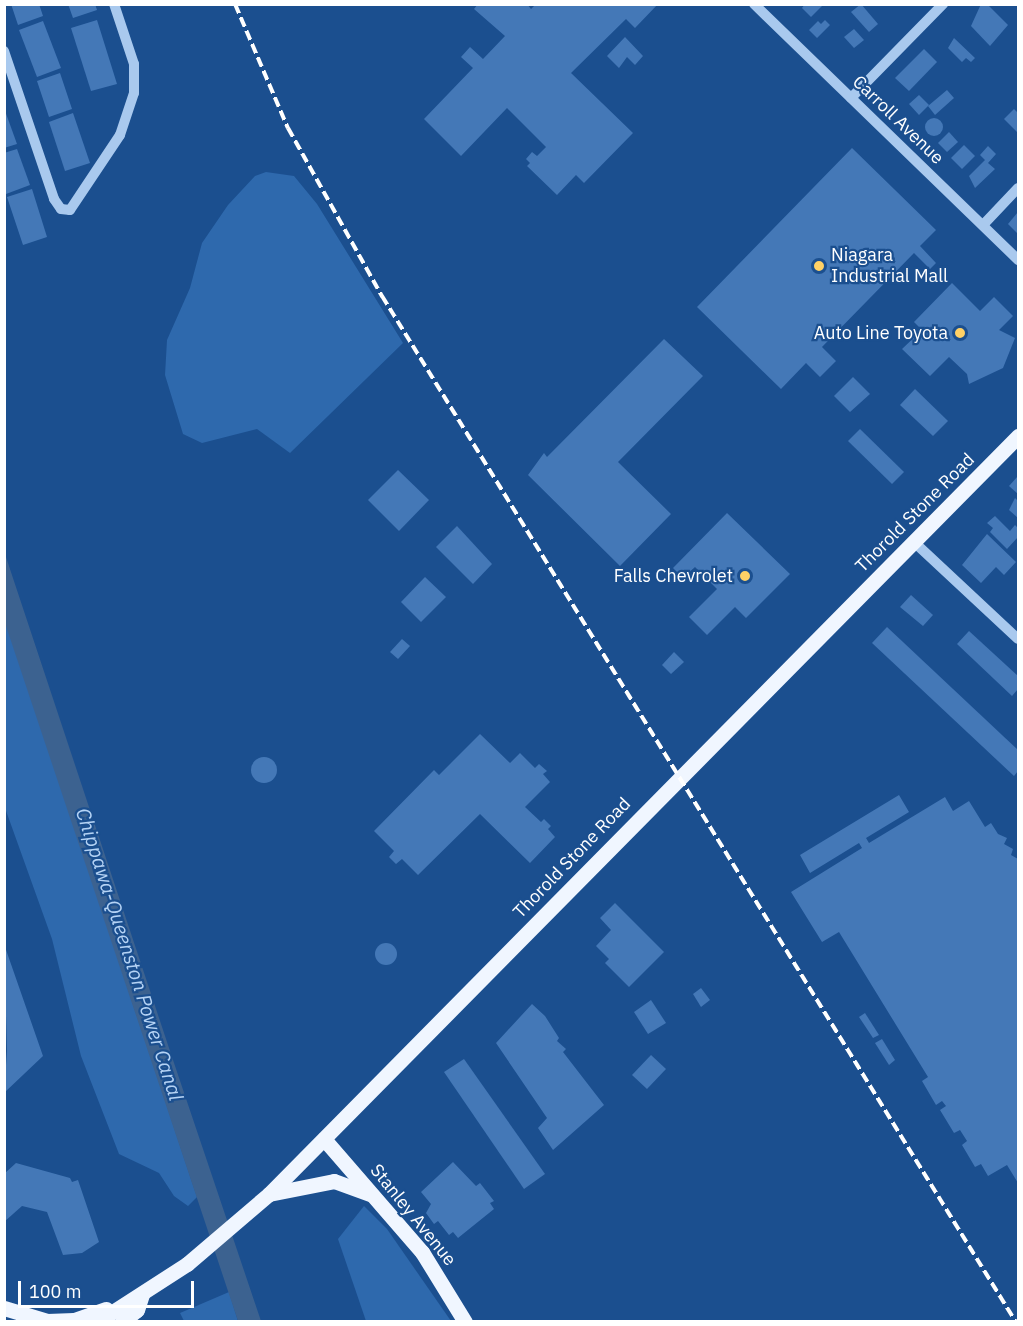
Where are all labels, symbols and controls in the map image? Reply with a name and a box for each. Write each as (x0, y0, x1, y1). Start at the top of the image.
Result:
street label: Carroll Avenue (848, 71, 948, 169)
place label: Niagara Industrial Mall (831, 245, 948, 288)
marker: Niagara Industrial Mall (812, 259, 826, 273)
place label: Auto Line Toyota (814, 322, 948, 344)
marker: Auto Line Toyota (953, 326, 967, 340)
street label: Thorold Stone Road (851, 449, 979, 577)
place label: Falls Chevrolet (614, 565, 733, 587)
marker: Falls Chevrolet (738, 569, 752, 583)
street label: Thorold Stone Road (509, 793, 635, 923)
water label: Chippawa-Queenston Power Canal (71, 805, 189, 1103)
street label: Stanley Avenue (365, 1160, 461, 1270)
scale bar (21, 1269, 196, 1307)
text: 100 m (29, 1280, 81, 1303)

